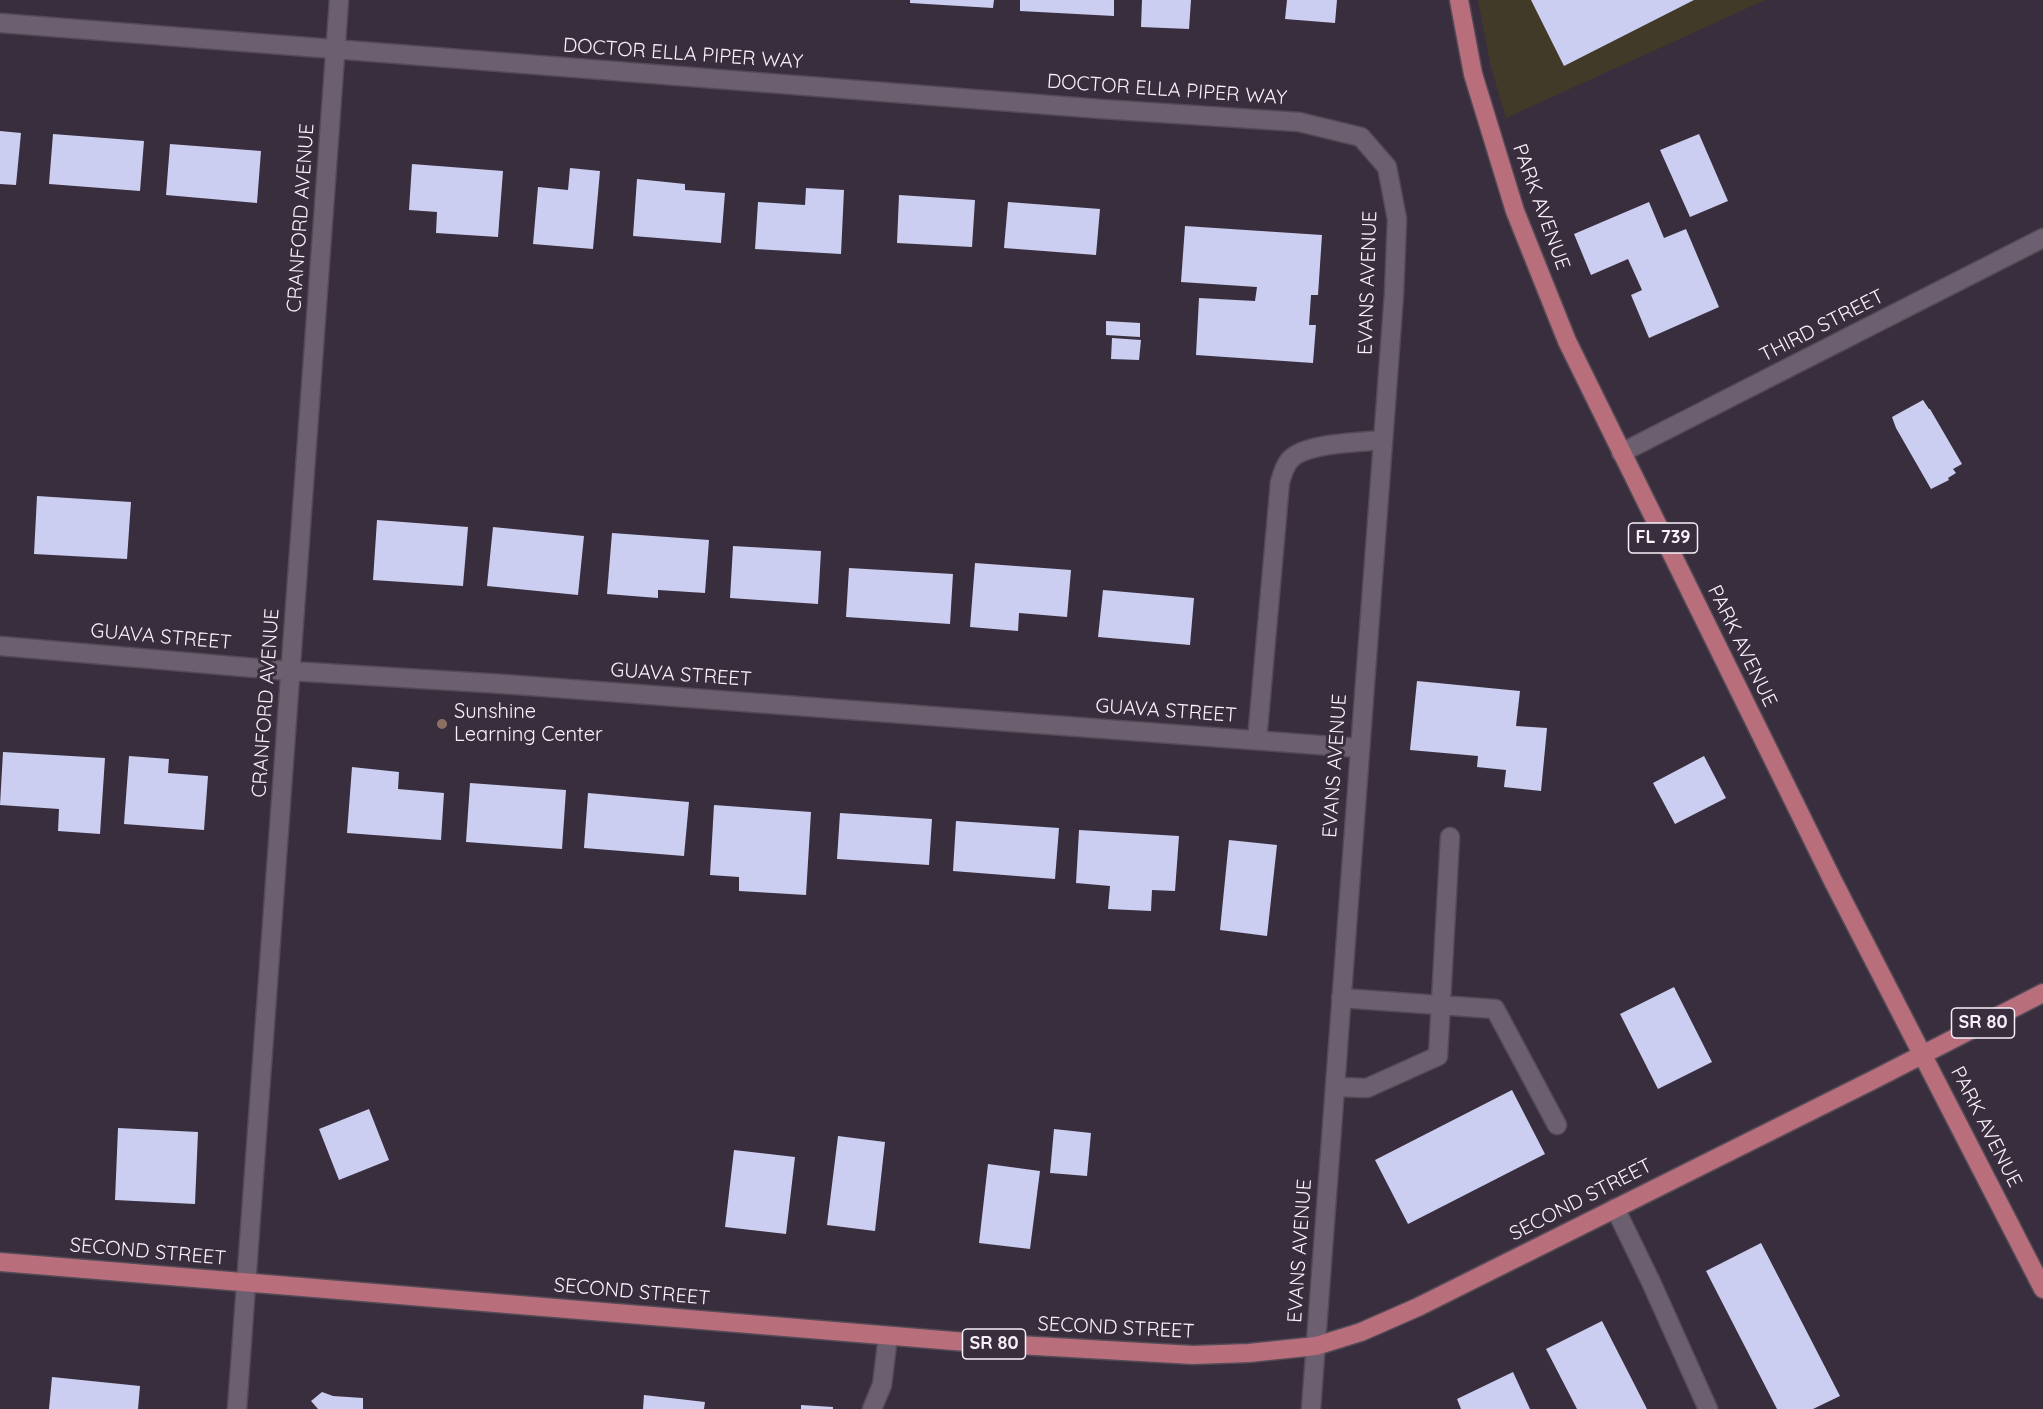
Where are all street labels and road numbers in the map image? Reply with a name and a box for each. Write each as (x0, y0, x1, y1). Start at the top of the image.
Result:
street label: DOCTOR ELLA PIPER WAY (562, 34, 804, 74)
street label: DOCTOR ELLA PIPER WAY (1046, 70, 1288, 110)
street label: CRANFORD AVENUE (282, 123, 320, 313)
street label: PARK AVENUE (1507, 141, 1575, 273)
street label: EVANS AVENUE (1353, 211, 1383, 355)
street label: THIRD STREET (1756, 284, 1888, 368)
road number: FL 739 (1628, 523, 1698, 553)
street label: PARK AVENUE (1702, 581, 1782, 711)
street label: CRANFORD AVENUE (247, 608, 285, 798)
street label: GUAVA STREET (89, 619, 233, 655)
street label: GUAVA STREET (610, 658, 752, 692)
street label: EVANS AVENUE (1318, 693, 1352, 839)
street label: GUAVA STREET (1095, 694, 1237, 728)
road number: SR 80 (1952, 1008, 2014, 1038)
street label: PARK AVENUE (1945, 1063, 2027, 1191)
street label: SECOND STREET (1506, 1154, 1656, 1246)
street label: EVANS AVENUE (1283, 1178, 1317, 1324)
street label: SECOND STREET (69, 1233, 227, 1271)
street label: SECOND STREET (553, 1273, 711, 1311)
street label: SECOND STREET (1037, 1312, 1195, 1344)
road number: SR 80 (962, 1329, 1026, 1359)

